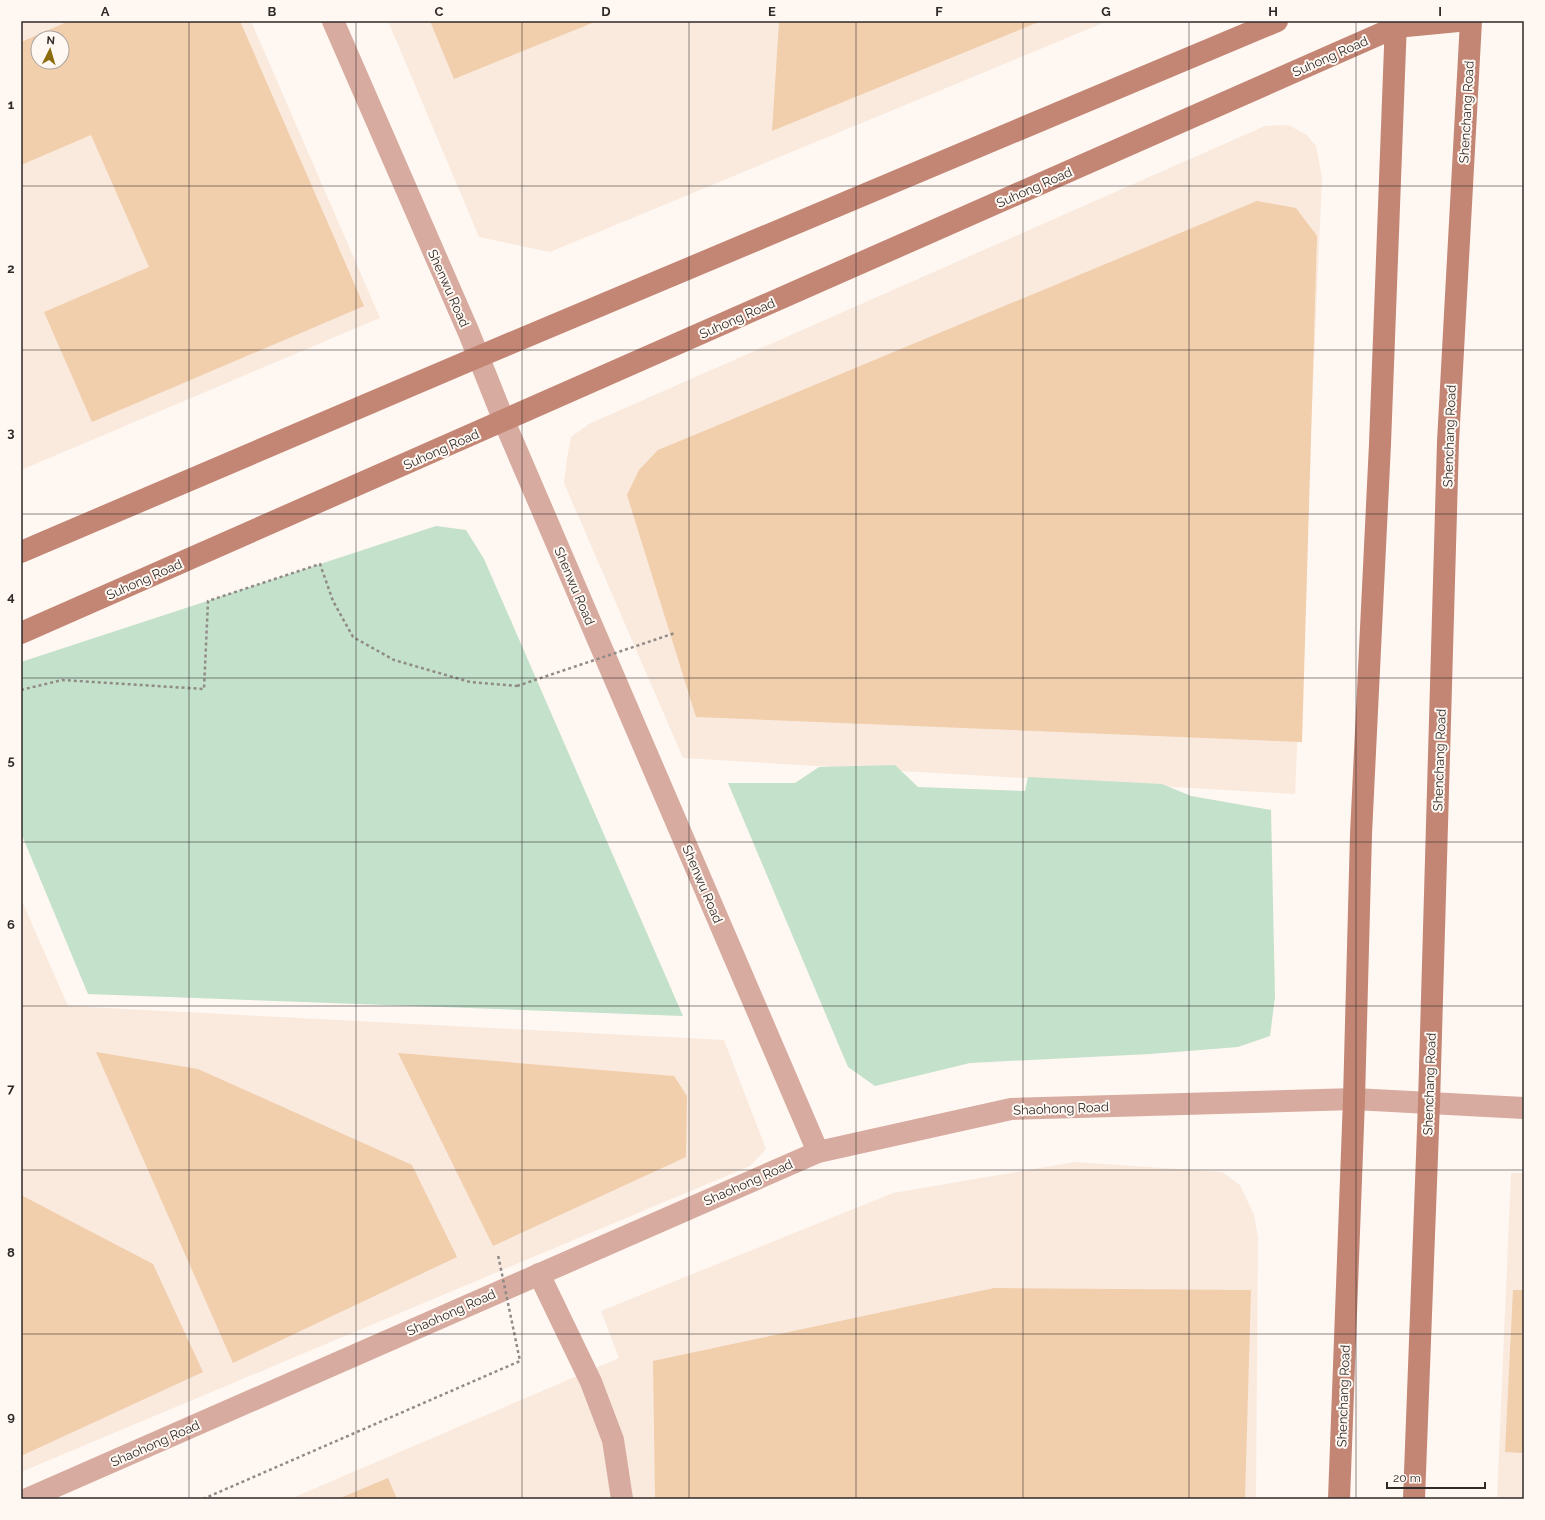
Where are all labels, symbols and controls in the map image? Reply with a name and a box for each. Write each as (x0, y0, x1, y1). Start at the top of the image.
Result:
text: A (101, 4, 110, 19)
text: B (268, 4, 277, 19)
text: C (435, 4, 444, 19)
text: D (601, 4, 611, 19)
text: E (768, 4, 776, 19)
text: F (935, 4, 943, 19)
text: G (1101, 4, 1111, 19)
text: H (1268, 4, 1278, 19)
text: I (1438, 4, 1442, 19)
north arrow (30, 30, 70, 70)
street label: Suhong Road (1290, 33, 1370, 80)
text: N (46, 34, 56, 47)
street label: Shenchang Road (1456, 60, 1477, 164)
text: 1 (8, 97, 15, 112)
street label: Suhong Road (994, 164, 1074, 211)
street label: Shenwu Road (425, 247, 472, 329)
text: 2 (7, 261, 15, 276)
street label: Suhong Road (697, 295, 777, 342)
street label: Shenchang Road (1440, 384, 1459, 488)
text: 3 (7, 425, 15, 440)
street label: Suhong Road (401, 426, 481, 473)
street label: Shenwu Road (551, 545, 598, 627)
street label: Suhong Road (104, 556, 184, 603)
text: 4 (7, 589, 15, 604)
street label: Shenchang Road (1430, 708, 1449, 812)
text: 5 (7, 753, 15, 768)
street label: Shenwu Road (679, 843, 726, 925)
text: 6 (7, 917, 15, 932)
street label: Shenchang Road (1420, 1032, 1439, 1136)
text: 7 (7, 1081, 15, 1096)
street label: Shaohong Road (1013, 1099, 1109, 1118)
street label: Shaohong Road (701, 1156, 795, 1209)
text: 8 (7, 1245, 15, 1260)
street label: Shaohong Road (404, 1286, 498, 1339)
street label: Shenchang Road (1334, 1344, 1353, 1448)
text: 9 (7, 1409, 15, 1424)
street label: Shaohong Road (108, 1417, 202, 1470)
scale bar (1387, 1464, 1485, 1490)
text: 20 m (1393, 1471, 1421, 1485)

